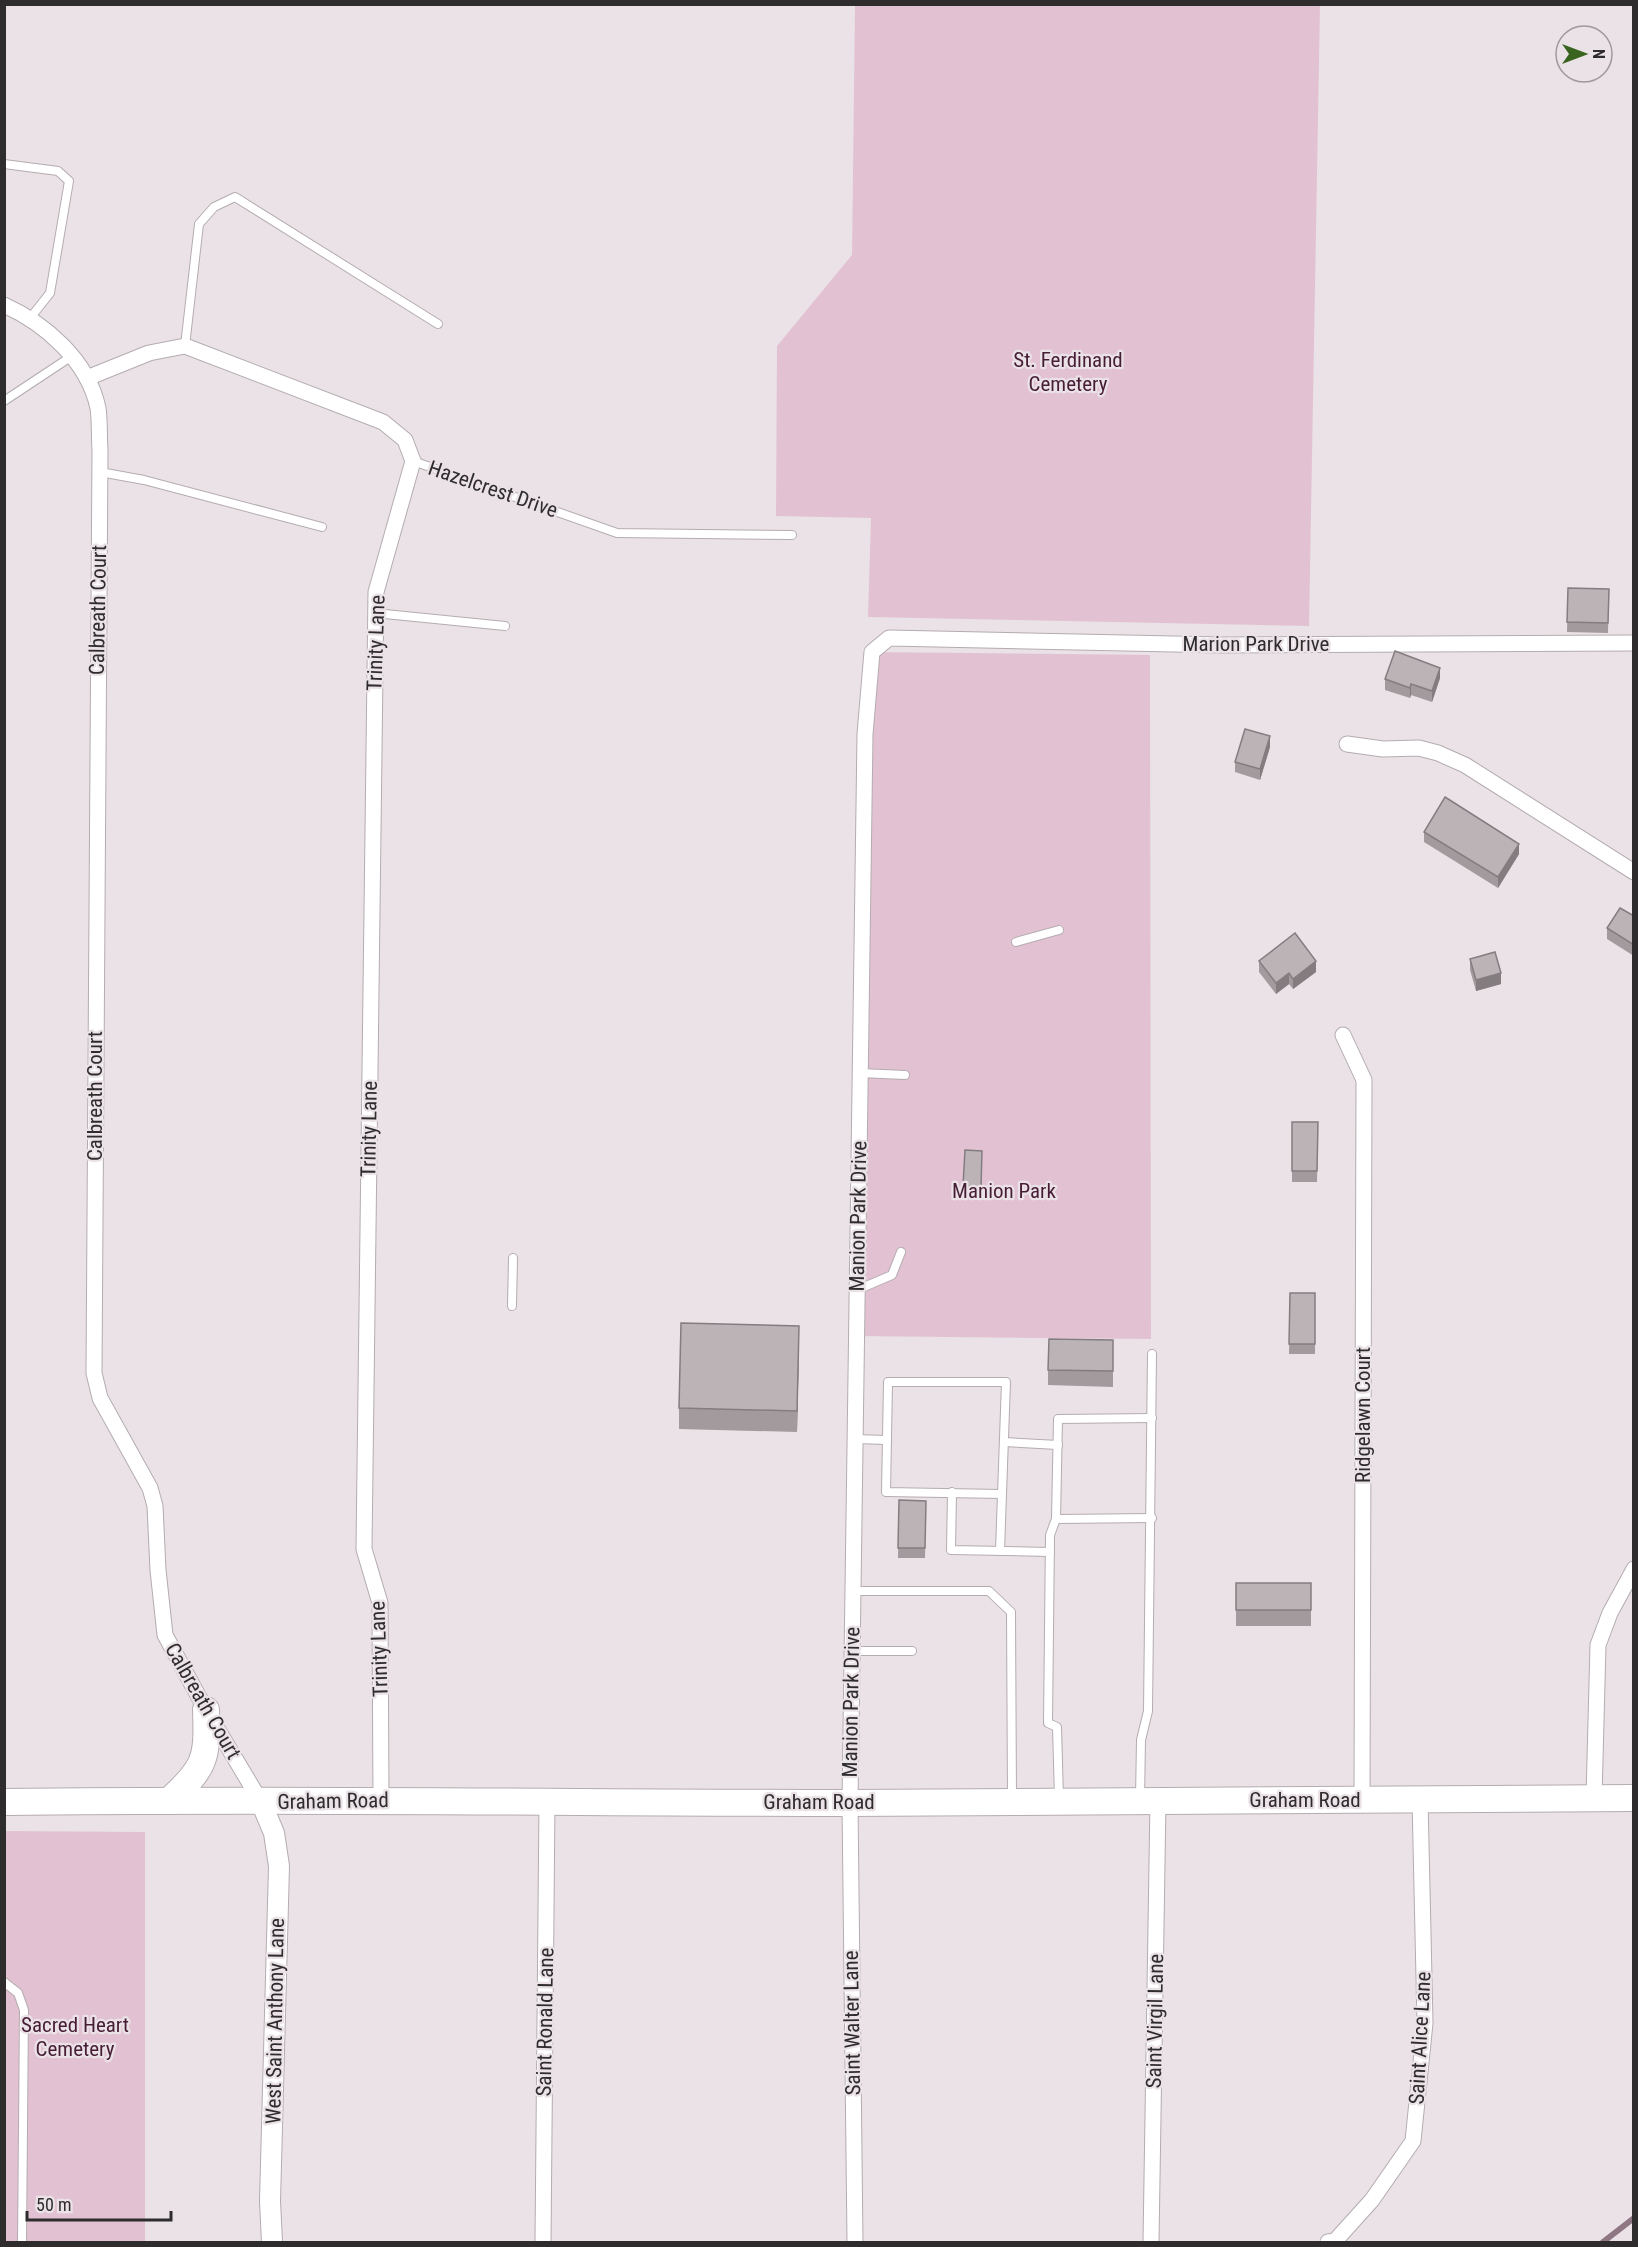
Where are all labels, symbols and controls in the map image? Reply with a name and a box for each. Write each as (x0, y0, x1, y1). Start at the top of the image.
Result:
north arrow (1554, 24, 1614, 84)
text: N (1589, 49, 1608, 59)
park label: St. Ferdinand Cemetery (1013, 348, 1123, 396)
street label: Hazelcrest Drive (425, 456, 561, 522)
street label: Calbreath Court (85, 545, 111, 675)
street label: Trinity Lane (362, 594, 390, 691)
street label: Marion Park Drive (1183, 632, 1330, 656)
street label: Calbreath Court (83, 1031, 107, 1161)
street label: Trinity Lane (356, 1081, 382, 1177)
street label: Manion Park Drive (845, 1140, 871, 1292)
park label: Manion Park (952, 1179, 1056, 1203)
street label: Ridgelawn Court (1351, 1347, 1375, 1483)
street label: Trinity Lane (365, 1600, 393, 1697)
street label: Manion Park Drive (838, 1626, 864, 1778)
street label: Calbreath Court (160, 1639, 246, 1763)
street label: Graham Road (277, 1788, 389, 1814)
street label: Graham Road (1249, 1788, 1361, 1812)
street label: Graham Road (763, 1790, 875, 1814)
street label: West Saint Anthony Lane (261, 1918, 289, 2124)
street label: Saint Ronald Lane (532, 1947, 558, 2097)
street label: Saint Walter Lane (839, 1950, 865, 2096)
street label: Saint Virgil Lane (1142, 1953, 1168, 2089)
street label: Saint Alice Lane (1405, 1971, 1435, 2105)
park label: Sacred Heart Cemetery (21, 2013, 129, 2061)
scale bar (27, 2184, 171, 2222)
text: 50 m (36, 2194, 71, 2215)

